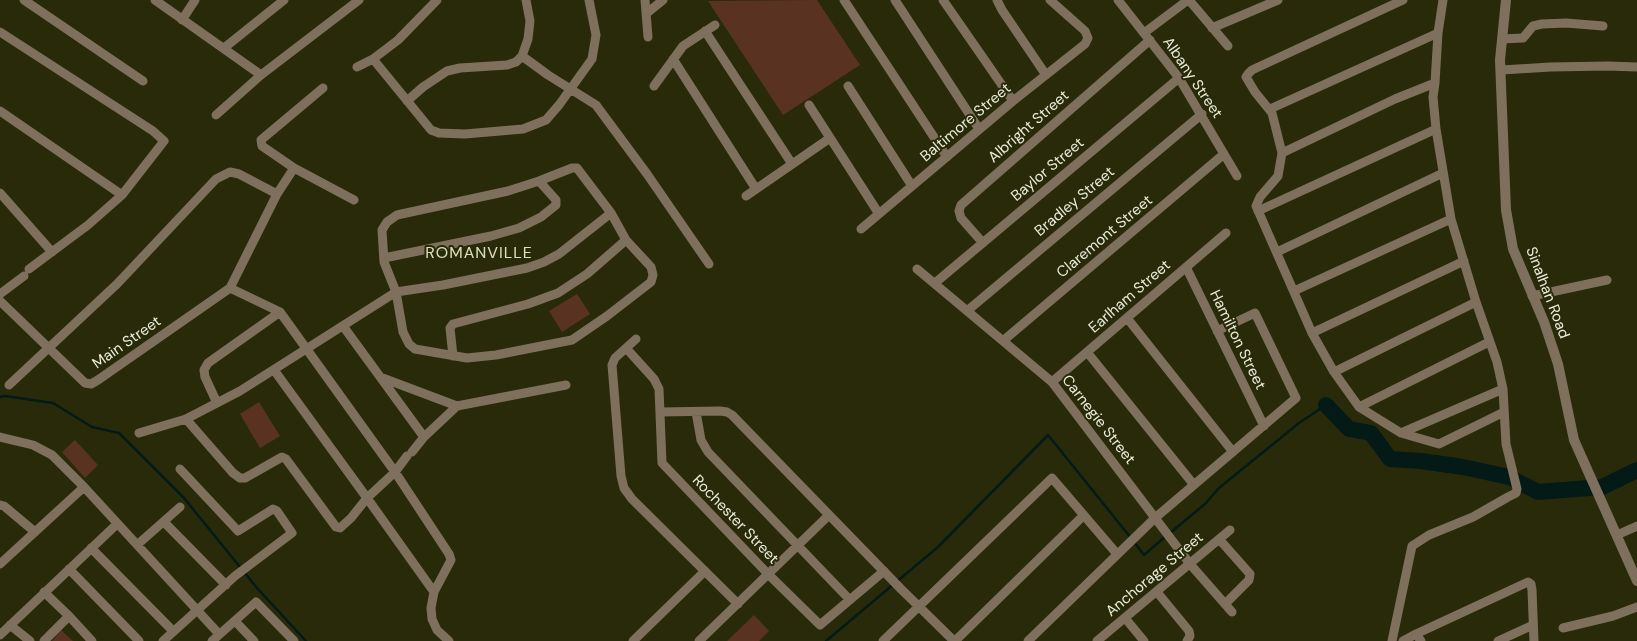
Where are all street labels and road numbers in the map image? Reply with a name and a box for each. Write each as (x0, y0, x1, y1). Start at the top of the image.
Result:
street label: Albany Street (1158, 34, 1226, 122)
street label: Baltimore Street (917, 80, 1015, 166)
street label: Albright Street (985, 87, 1073, 167)
street label: Baylor Street (1008, 134, 1088, 206)
street label: Bradley Street (1031, 163, 1119, 241)
street label: Claremont Street (1054, 192, 1156, 282)
street label: Sinalhan Road (1521, 245, 1573, 341)
street label: Earlham Street (1086, 257, 1174, 337)
street label: Hamilton Street (1205, 287, 1269, 393)
street label: Main Street (89, 313, 165, 373)
street label: Carnegie Street (1057, 372, 1139, 468)
street label: Rochester Street (688, 472, 782, 568)
street label: Anchorage Street (1103, 529, 1207, 621)

